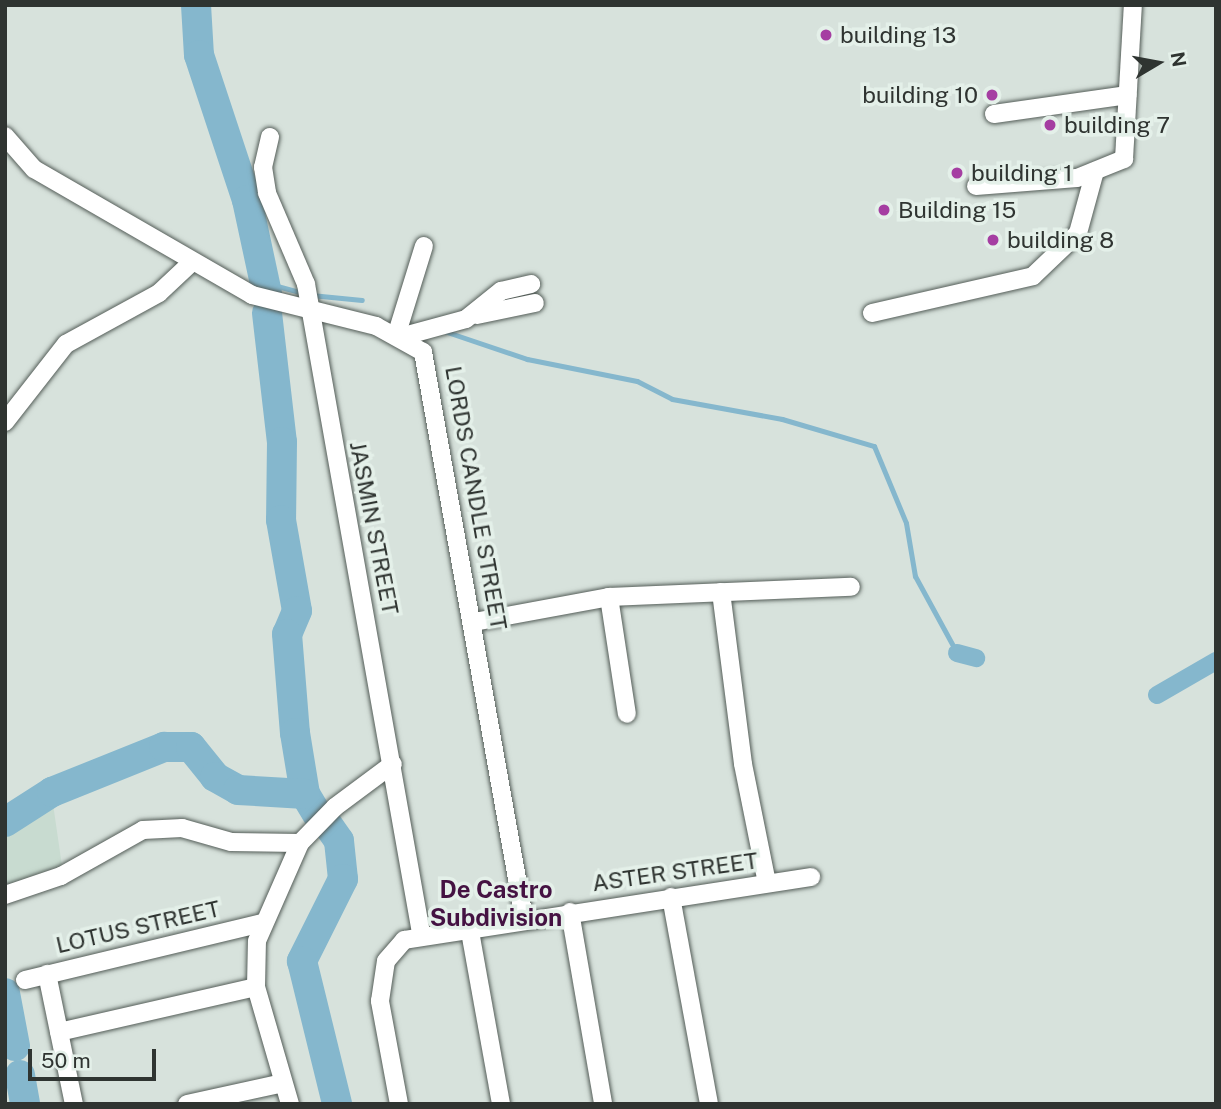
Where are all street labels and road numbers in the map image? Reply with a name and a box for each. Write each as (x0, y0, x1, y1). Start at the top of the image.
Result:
street label: LORDS CANDLE STREET (439, 364, 513, 632)
street label: JASMIN STREET (344, 439, 404, 617)
street label: ASTER STREET (590, 847, 760, 897)
street label: LOTUS STREET (53, 895, 223, 959)

